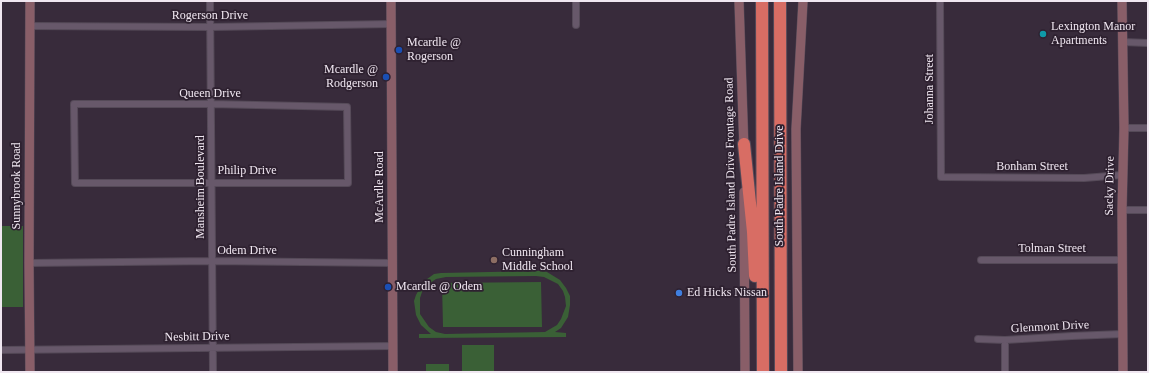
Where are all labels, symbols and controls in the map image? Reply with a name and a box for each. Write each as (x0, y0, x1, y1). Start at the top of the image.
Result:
street label: Rogerson Drive (172, 9, 248, 23)
place label: Lexington Manor Apartments (1051, 20, 1135, 48)
marker: Lexington Manor Apartments (1038, 29, 1048, 39)
place label: Mcardle @ Rogerson (407, 36, 461, 64)
marker: Mcardle @ Rogerson (394, 45, 404, 55)
street label: Johanna Street (923, 54, 937, 124)
place label: Mcardle @ Rodgerson (324, 63, 378, 91)
marker: Mcardle @ Rodgerson (381, 72, 391, 82)
street label: South Padre Island Drive Frontage Road (722, 77, 740, 273)
street label: Queen Drive (179, 87, 241, 101)
street label: South Padre Island Drive (773, 126, 787, 246)
street label: Mansheim Boulevard (194, 135, 208, 239)
street label: Sunnybrook Road (10, 142, 24, 230)
street label: McArdle Road (373, 151, 387, 223)
street label: Sacky Drive (1102, 156, 1118, 216)
street label: Bonham Street (996, 160, 1068, 174)
street label: Philip Drive (218, 164, 276, 178)
street label: Tolman Street (1018, 242, 1086, 256)
street label: Odem Drive (217, 244, 277, 258)
place label: Cunningham Middle School (502, 246, 573, 274)
marker: Cunningham Middle School (489, 255, 499, 265)
place label: Mcardle @ Odem (396, 280, 482, 294)
marker: Mcardle @ Odem (383, 282, 393, 292)
place label: Ed Hicks Nissan (687, 286, 767, 300)
marker: Ed Hicks Nissan (674, 288, 684, 298)
street label: Glenmont Drive (1011, 318, 1089, 336)
street label: Nesbitt Drive (164, 329, 230, 345)

